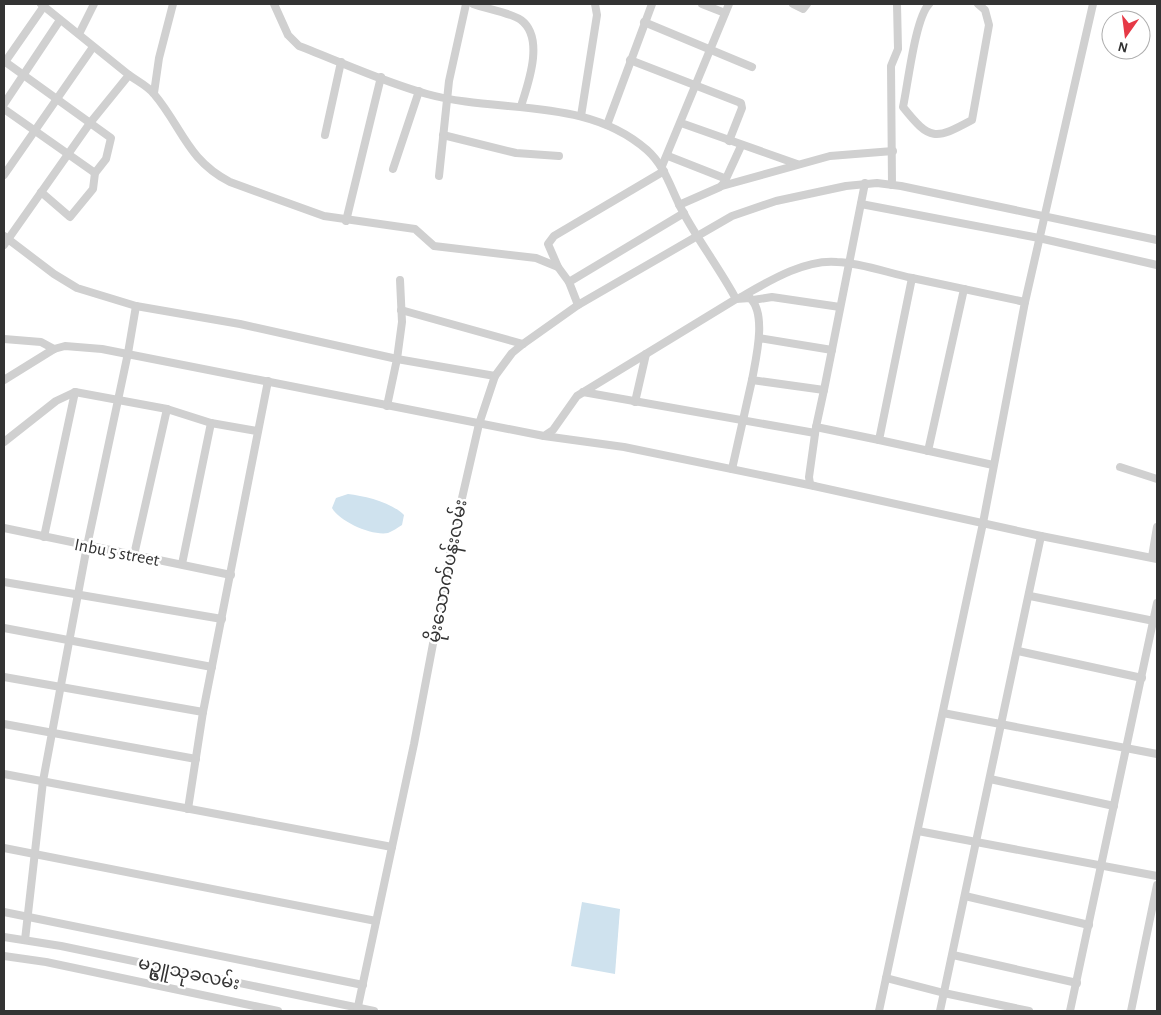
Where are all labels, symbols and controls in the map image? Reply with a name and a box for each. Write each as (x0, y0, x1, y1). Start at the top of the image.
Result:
north arrow (1101, 10, 1151, 60)
text: N (1117, 39, 1130, 55)
street label: မိုးသောက်ပန်းလမ်း (419, 497, 476, 645)
street label: Inbu 5 street (73, 536, 161, 570)
street label: မဥ္ဇူသုခလမ်း (135, 950, 242, 998)

